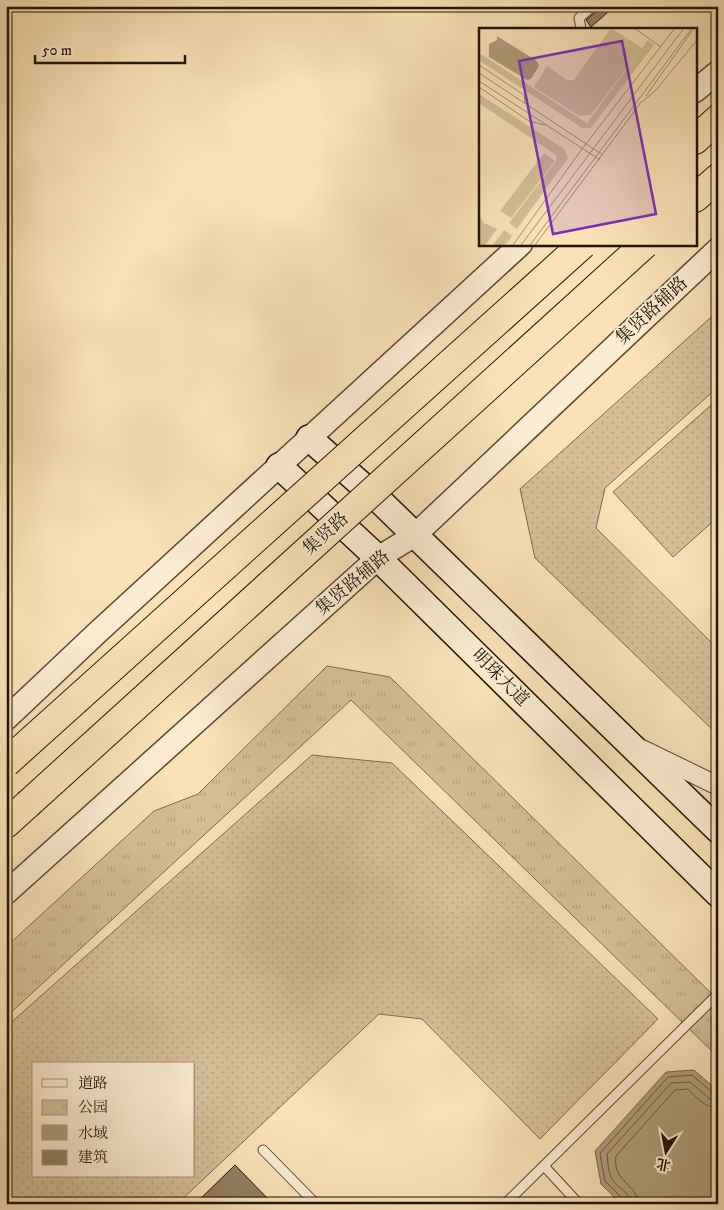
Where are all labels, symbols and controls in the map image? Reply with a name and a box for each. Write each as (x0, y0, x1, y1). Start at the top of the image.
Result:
inset map (479, 28, 696, 245)
scale bar (35, 32, 185, 64)
text: 50 m (42, 41, 72, 60)
street label: 集贤路辅路 (612, 272, 692, 350)
street label: 集贤路 (299, 508, 353, 560)
street label: 集贤路辅路 (311, 546, 395, 620)
street label: 明珠大道 (467, 645, 533, 711)
legend (32, 1062, 195, 1178)
text: 道路 (78, 1074, 108, 1093)
text: 公园 (78, 1098, 108, 1117)
text: 水域 (78, 1124, 108, 1143)
north arrow (642, 1128, 692, 1178)
text: 建筑 (78, 1148, 108, 1167)
text: 北 (655, 1154, 672, 1174)

